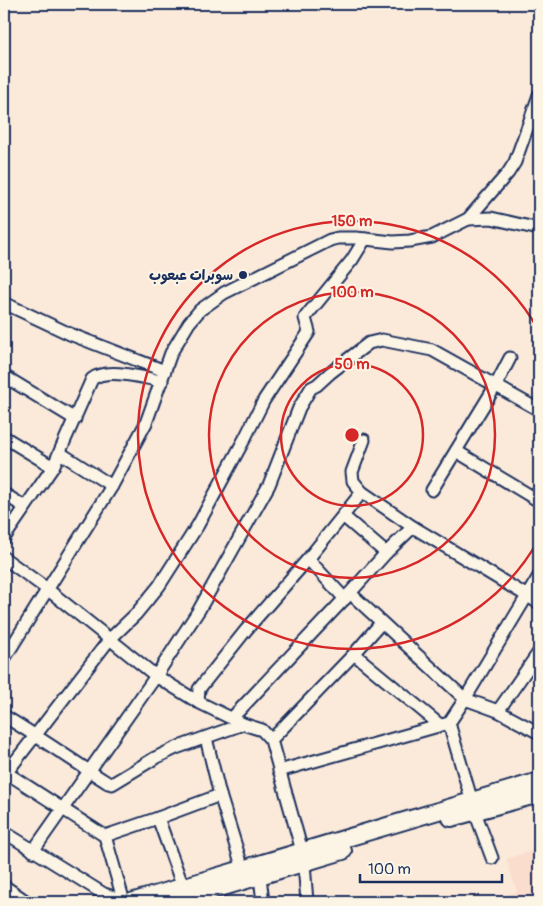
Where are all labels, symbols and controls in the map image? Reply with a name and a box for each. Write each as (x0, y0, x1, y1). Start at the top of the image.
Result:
text: 150 m (332, 212, 372, 231)
place label: سوبرات عبعوب (149, 267, 233, 285)
marker: سوبرات عبعوب (237, 269, 249, 281)
text: 100 m (331, 283, 373, 302)
text: 50 m (335, 355, 369, 374)
centre of rings (343, 426, 361, 444)
scale bar (360, 851, 503, 883)
text: 100 m (368, 860, 411, 879)

